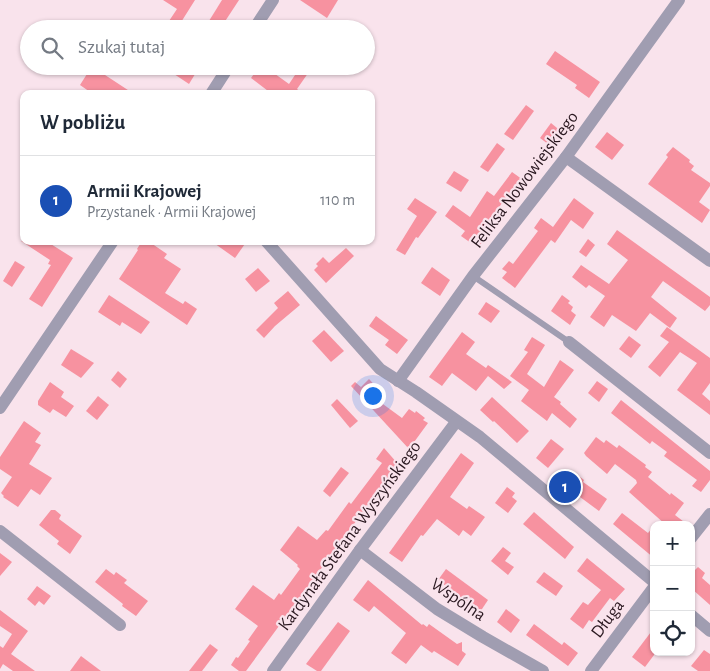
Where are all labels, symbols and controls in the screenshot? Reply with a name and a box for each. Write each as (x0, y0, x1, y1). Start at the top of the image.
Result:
search box (20, 20, 375, 75)
icon: search (38, 34, 66, 62)
text: Szukaj tutaj (78, 38, 165, 57)
street label: Feliksa Nowowiejskiego (468, 108, 582, 252)
text: W pobliżu (40, 112, 125, 133)
text: Armii Krajowej (87, 182, 202, 201)
text: 1 (53, 192, 59, 208)
text: 110 m (320, 192, 355, 208)
text: Przystanek · Armii Krajowej (87, 204, 256, 220)
your location (360, 383, 386, 409)
street label: Kardynała Stefana Wyszyńskiego (275, 438, 425, 634)
pin: 1 (549, 468, 581, 506)
map controls (650, 521, 695, 656)
button: + (650, 521, 695, 566)
button: − (650, 566, 695, 611)
street label: Wspólna (427, 575, 489, 625)
street label: Długa (588, 597, 628, 641)
button: locate (650, 611, 695, 656)

